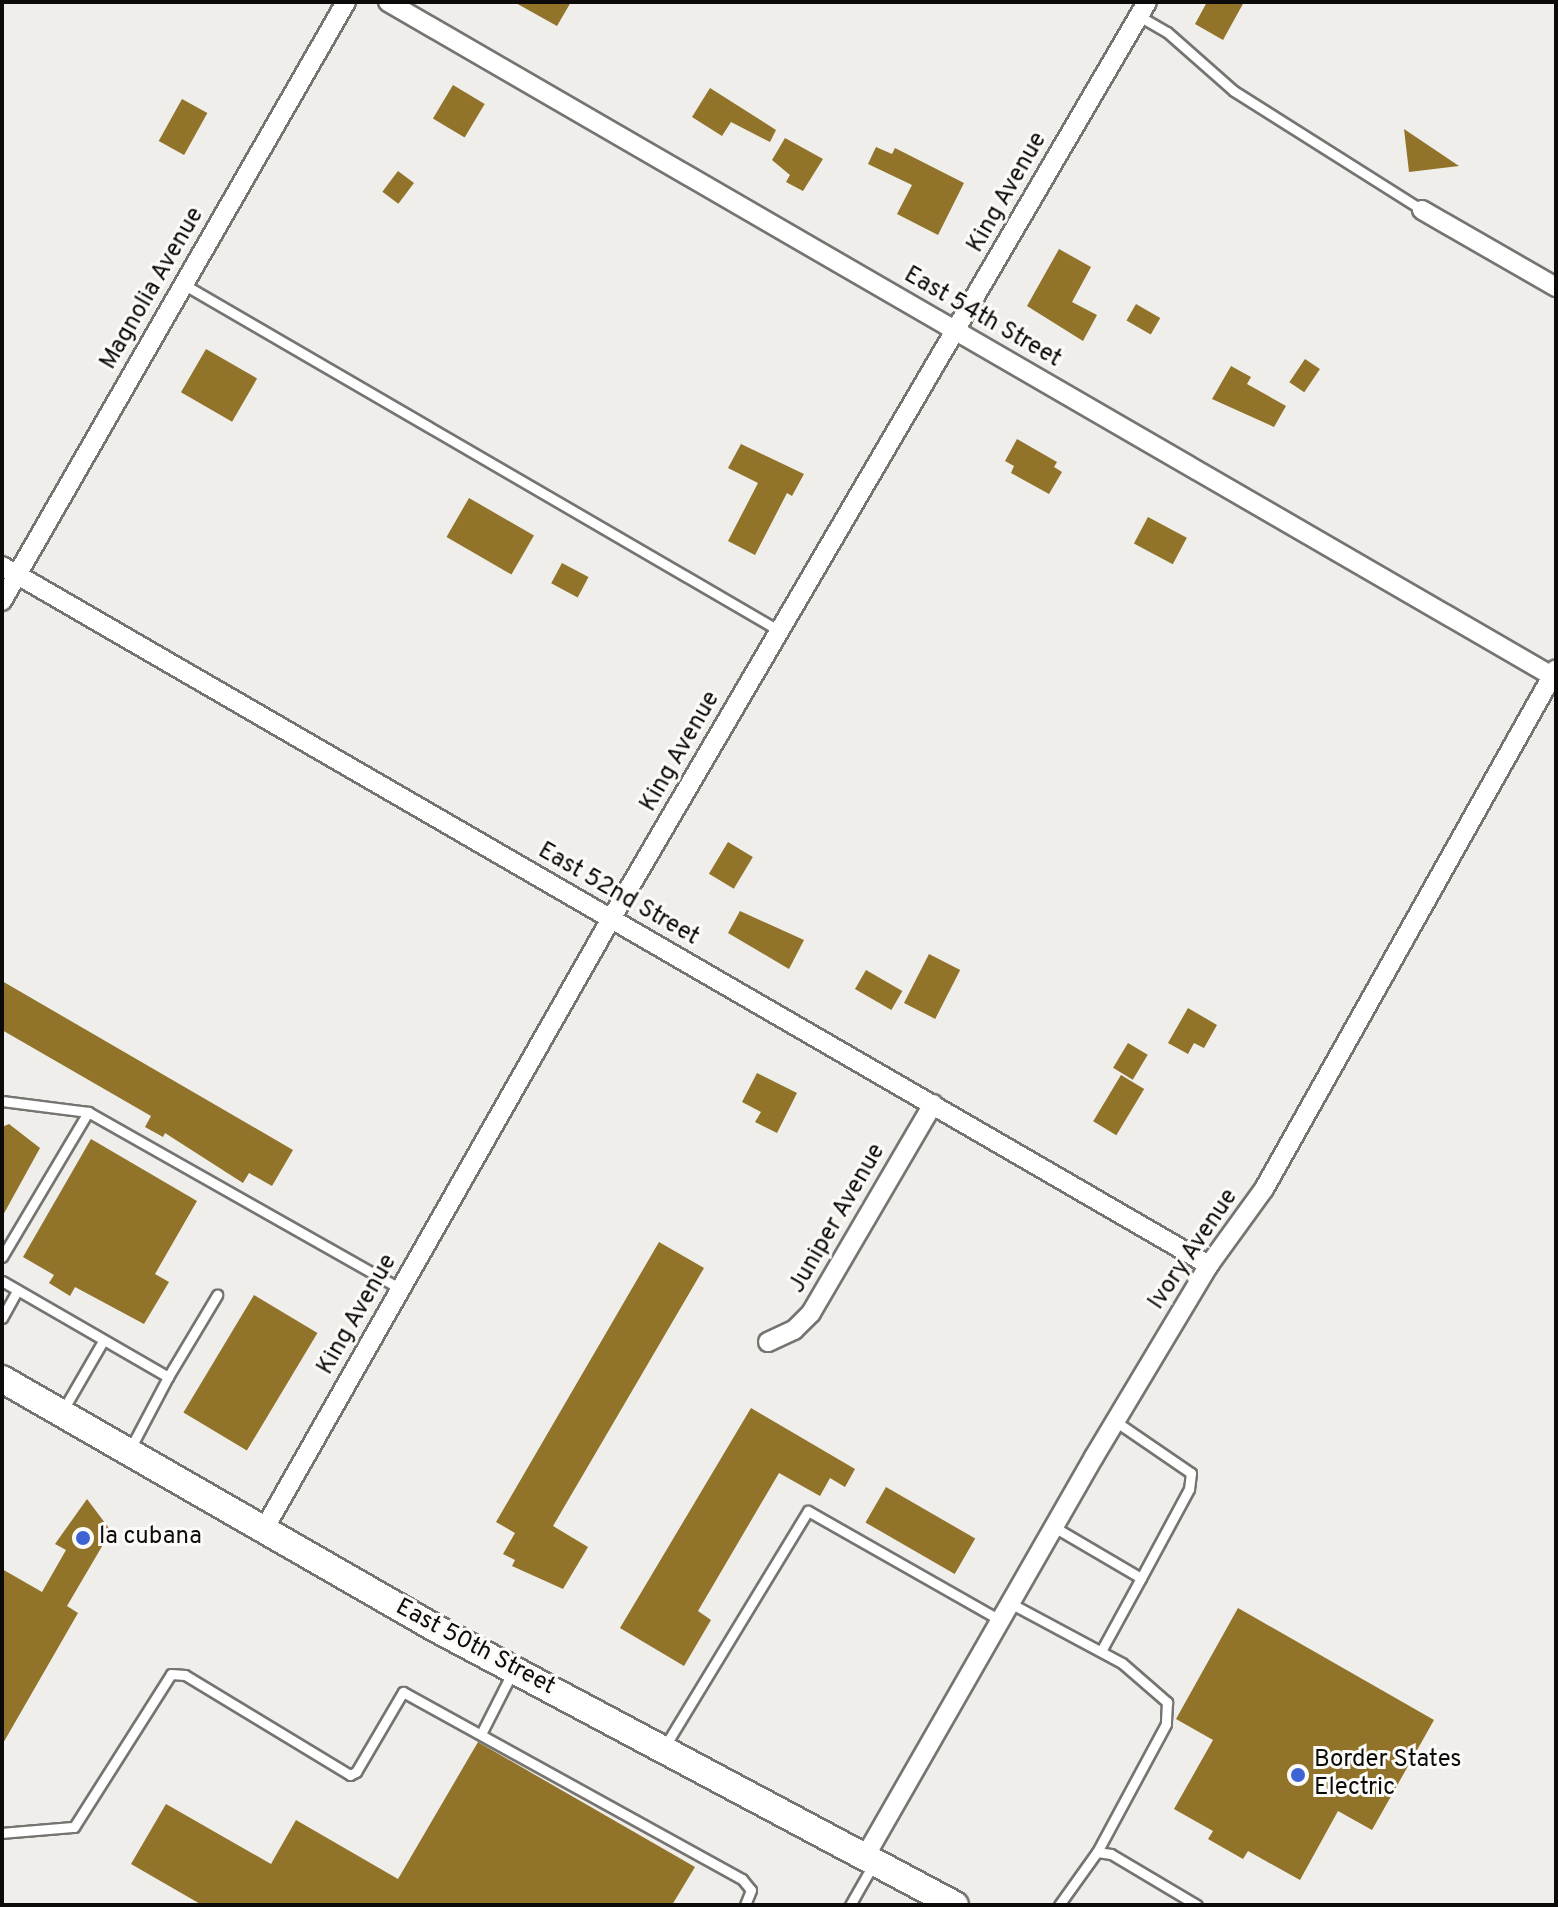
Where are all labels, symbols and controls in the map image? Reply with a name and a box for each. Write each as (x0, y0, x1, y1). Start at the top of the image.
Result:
street label: King Avenue (962, 127, 1054, 259)
street label: Magnolia Avenue (95, 202, 211, 376)
street label: East 54th Street (898, 261, 1066, 375)
street label: King Avenue (635, 686, 727, 818)
street label: East 52nd Street (532, 837, 704, 953)
street label: Juniper Avenue (783, 1139, 893, 1299)
street label: Ivory Avenue (1143, 1184, 1245, 1316)
street label: King Avenue (312, 1249, 404, 1381)
place label: la cubana (99, 1524, 202, 1552)
marker: la cubana (74, 1529, 92, 1547)
street label: East 50th Street (390, 1594, 560, 1702)
place label: Border States Electric (1314, 1747, 1462, 1803)
marker: Border States Electric (1289, 1766, 1307, 1784)

